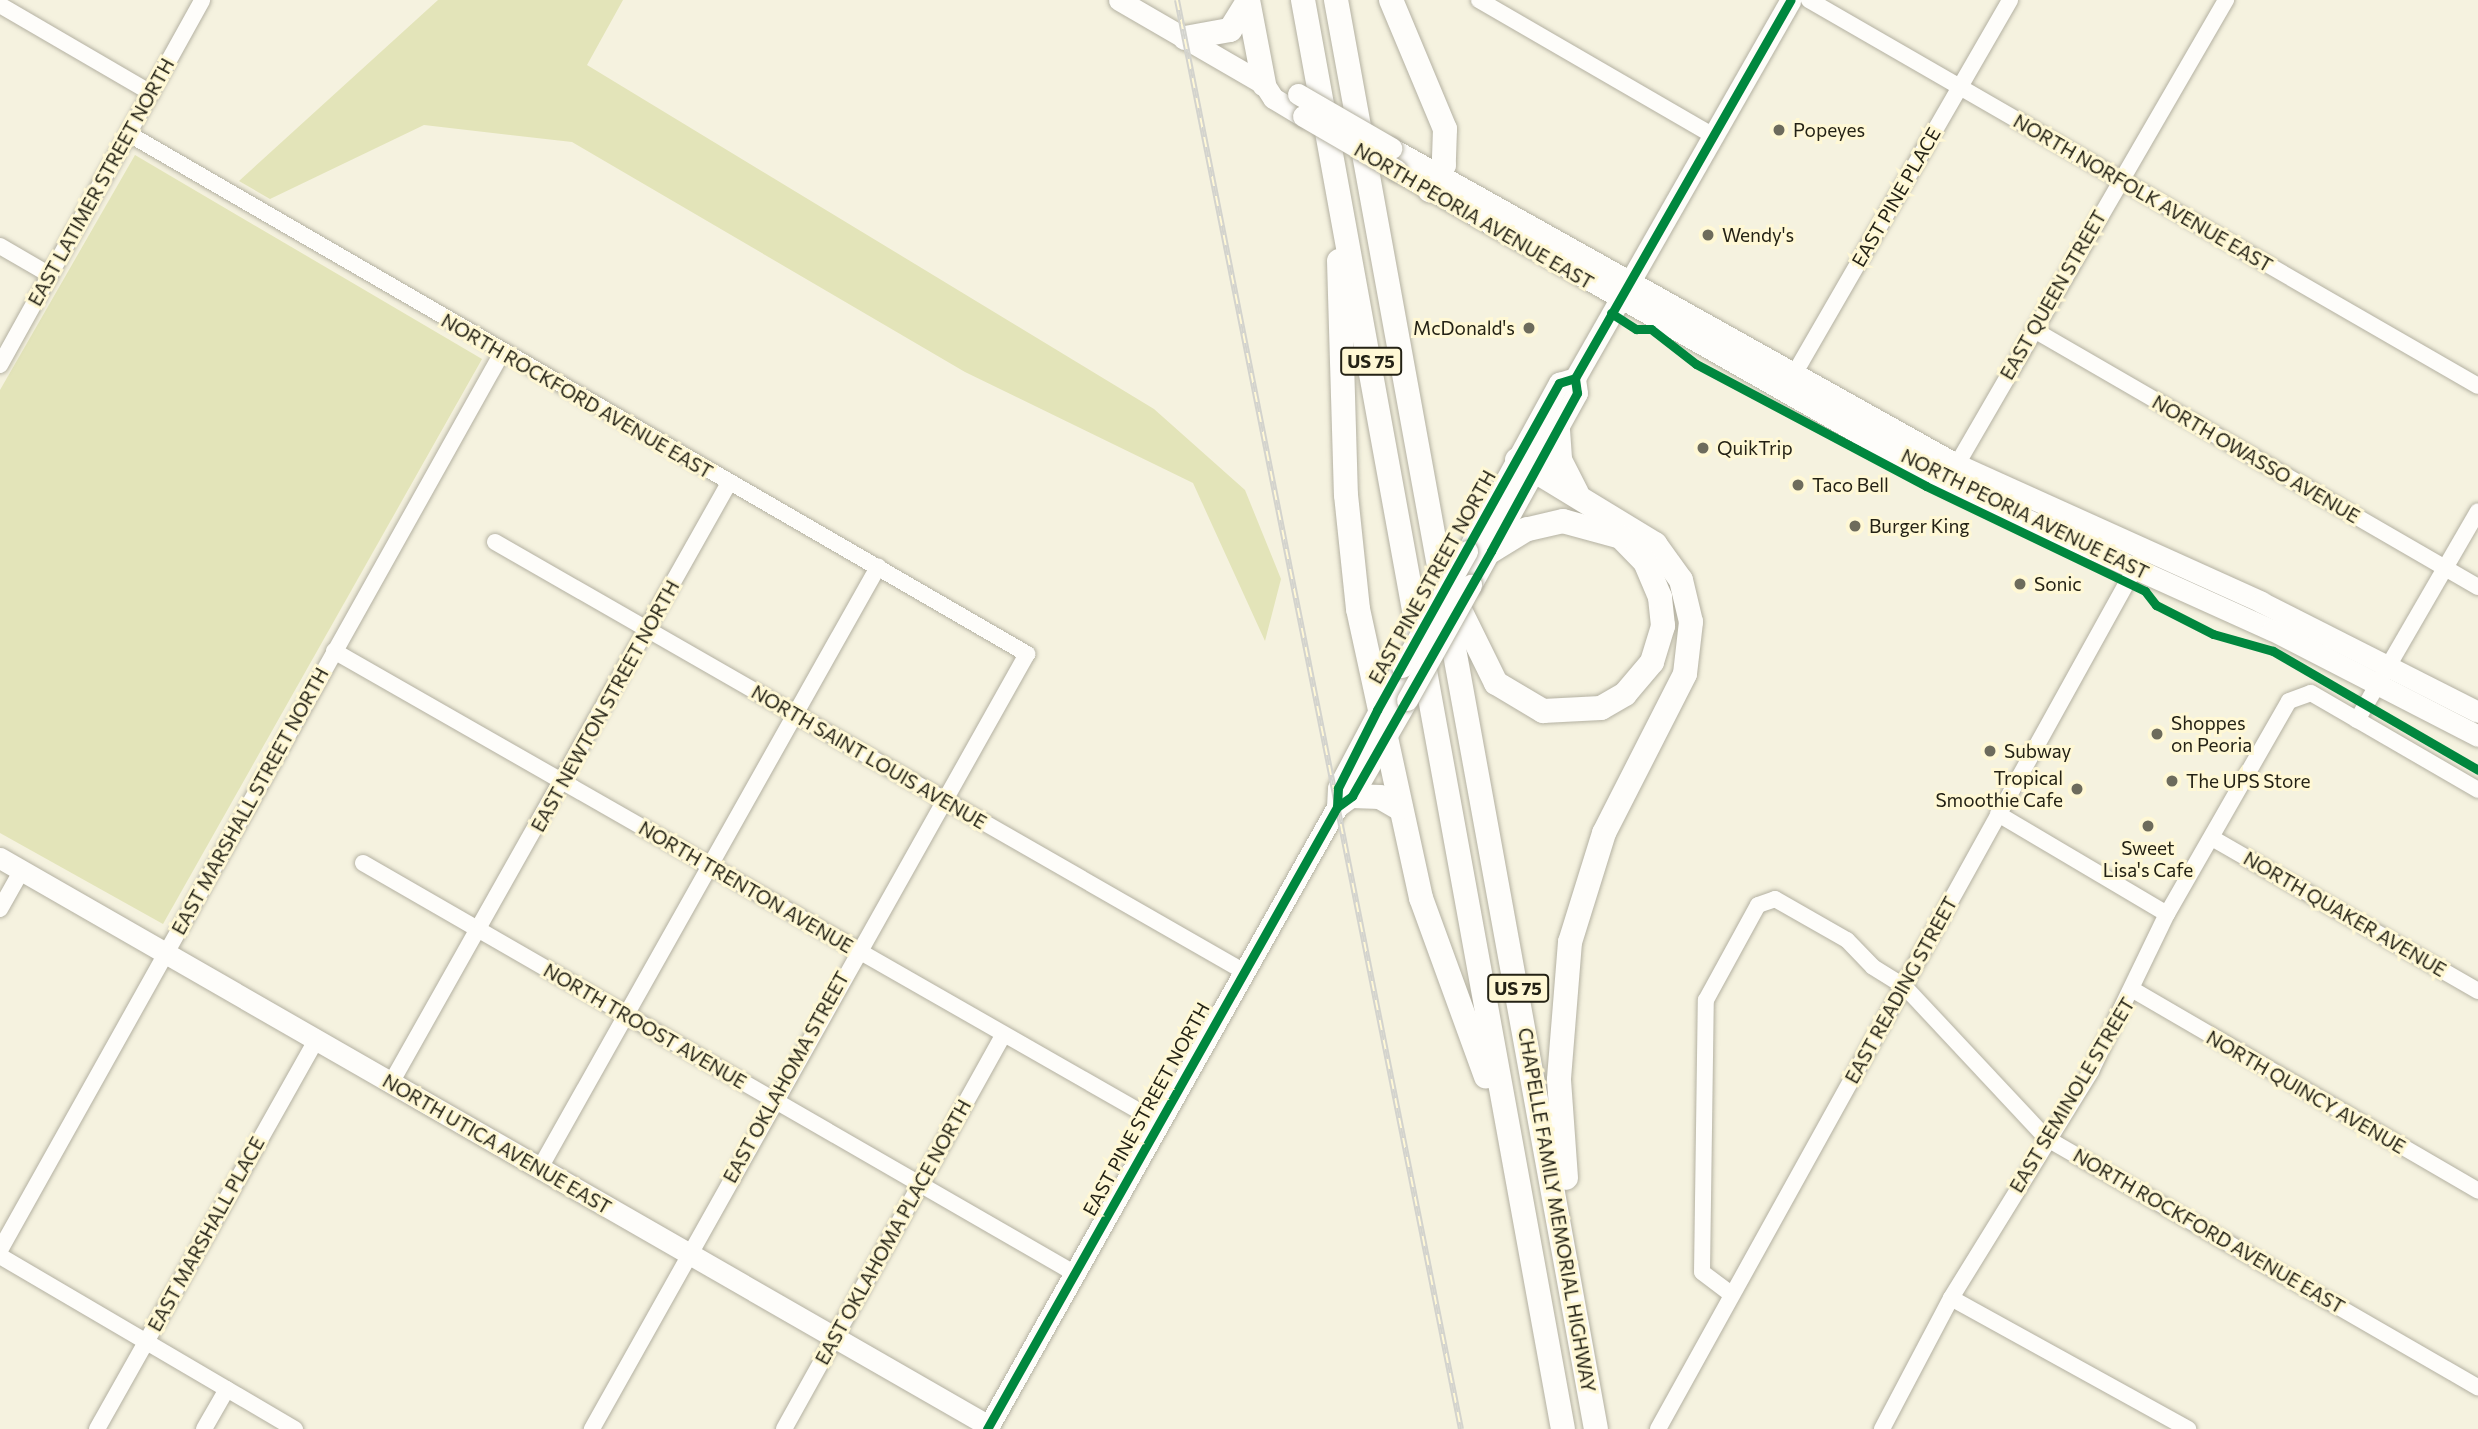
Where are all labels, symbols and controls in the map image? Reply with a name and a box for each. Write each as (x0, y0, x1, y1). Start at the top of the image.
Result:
street label: EAST LATIMER STREET NORTH (23, 54, 179, 310)
street label: NORTH NORFOLK AVENUE EAST (2009, 109, 2277, 277)
place label: Popeyes (1793, 119, 1865, 141)
marker: Popeyes (1771, 122, 1787, 138)
street label: EAST PINE PLACE (1847, 123, 1945, 271)
street label: NORTH PEORIA AVENUE EAST (1350, 138, 1598, 294)
street label: EAST QUEEN STREET (1995, 206, 2111, 384)
place label: Wendy's (1722, 224, 1794, 246)
marker: Wendy's (1700, 227, 1716, 243)
street label: NORTH ROCKFORD AVENUE EAST (437, 309, 717, 483)
place label: McDonald's (1413, 317, 1515, 339)
marker: McDonald's (1521, 320, 1537, 336)
road number: US 75 (1340, 346, 1402, 376)
street label: NORTH OWASSO AVENUE (2148, 390, 2364, 528)
place label: QuikTrip (1717, 437, 1793, 459)
marker: QuikTrip (1695, 440, 1711, 456)
street label: NORTH PEORIA AVENUE EAST (1898, 444, 2152, 584)
street label: EAST PINE STREET NORTH (1364, 466, 1500, 688)
place label: Taco Bell (1812, 474, 1889, 496)
marker: Taco Bell (1790, 477, 1806, 493)
place label: Burger King (1869, 515, 1970, 537)
marker: Burger King (1847, 518, 1863, 534)
place label: Sonic (2034, 573, 2082, 595)
street label: EAST NEWTON STREET NORTH (526, 576, 684, 836)
marker: Sonic (2012, 576, 2028, 592)
street label: EAST MARSHALL STREET NORTH (167, 663, 333, 939)
street label: NORTH SAINT LOUIS AVENUE (747, 680, 991, 834)
place label: Shoppes on Peoria (2171, 712, 2252, 756)
marker: Shoppes on Peoria (2149, 726, 2165, 742)
place label: Subway (2004, 740, 2071, 762)
marker: Subway (1982, 743, 1998, 759)
place label: Tropical Smoothie Cafe (1935, 767, 2063, 811)
place label: The UPS Store (2186, 770, 2311, 792)
marker: The UPS Store (2164, 773, 2180, 789)
marker: Tropical Smoothie Cafe (2069, 781, 2085, 797)
street label: NORTH TRENTON AVENUE (635, 816, 857, 958)
marker: Sweet Lisa's Cafe (2140, 818, 2156, 834)
place label: Sweet Lisa's Cafe (2103, 837, 2193, 881)
street label: NORTH QUAKER AVENUE (2240, 847, 2450, 981)
street label: EAST READING STREET (1840, 893, 1962, 1087)
street label: NORTH TROOST AVENUE (540, 959, 750, 1093)
street label: EAST OKLAHOMA STREET (718, 967, 854, 1187)
road number: US 75 (1486, 973, 1550, 1002)
street label: EAST SEMINOLE STREET (2005, 993, 2139, 1197)
street label: EAST PINE STREET NORTH (1078, 998, 1214, 1220)
street label: CHAPELLE FAMILY MEMORIAL HIGHWAY (1514, 1026, 1600, 1394)
street label: NORTH QUINCY AVENUE (2203, 1026, 2409, 1158)
street label: NORTH UTICA AVENUE EAST (379, 1069, 615, 1219)
street label: EAST OKLAHOMA PLACE NORTH (810, 1095, 976, 1369)
street label: EAST MARSHALL PLACE (143, 1133, 269, 1335)
street label: NORTH ROCKFORD AVENUE EAST (2069, 1144, 2349, 1318)

